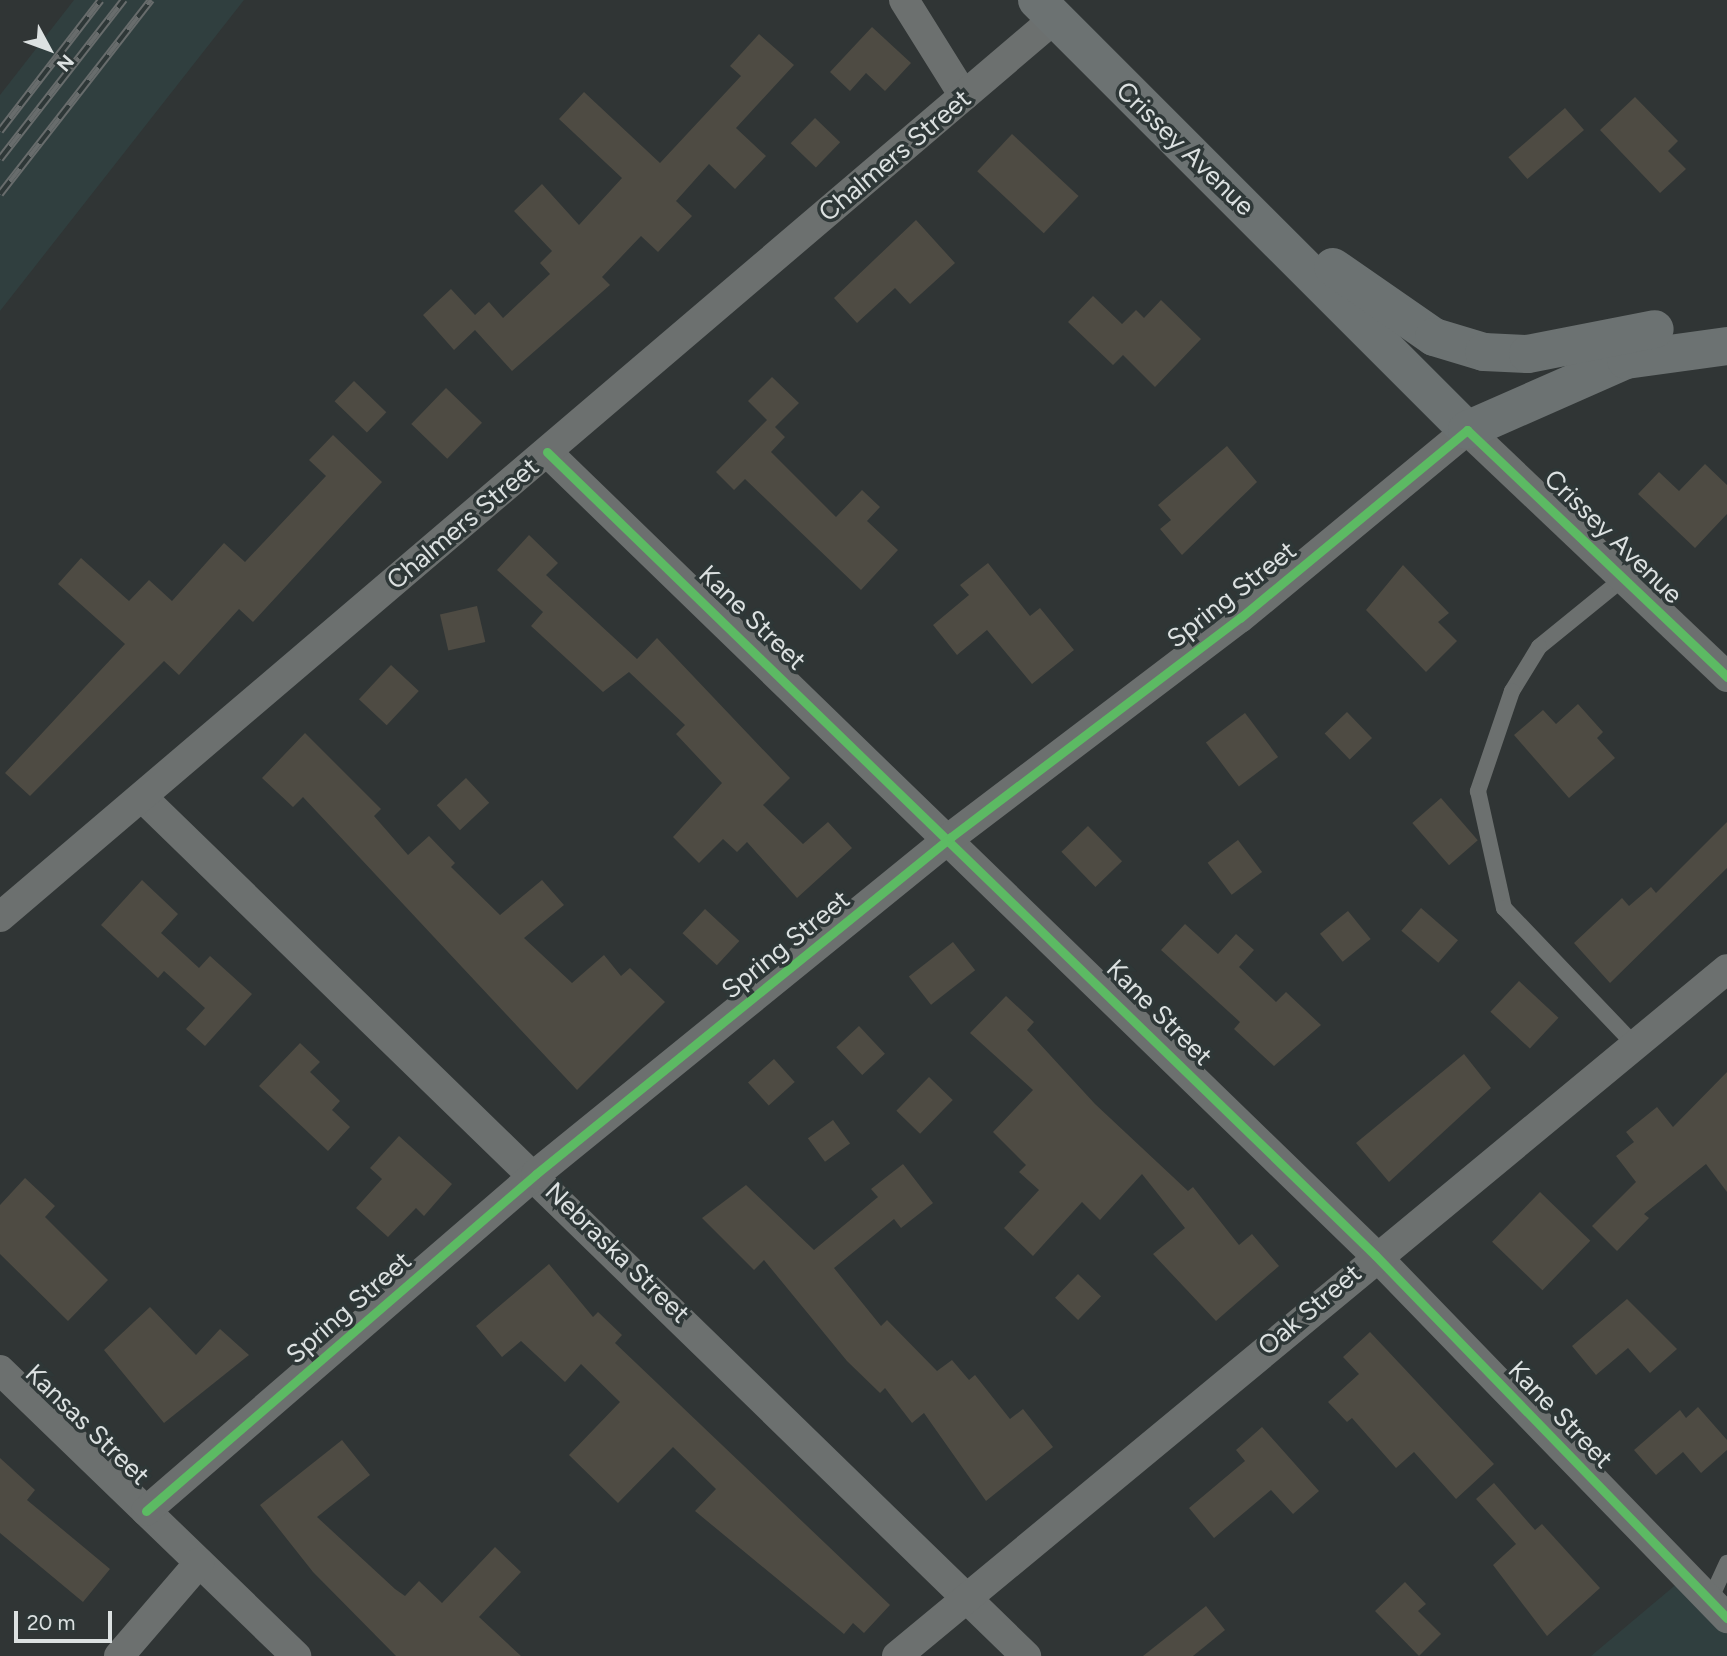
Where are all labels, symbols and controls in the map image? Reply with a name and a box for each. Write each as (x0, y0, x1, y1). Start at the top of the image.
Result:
north arrow (14, 14, 84, 84)
text: N (52, 50, 79, 76)
street label: Crissey Avenue (1110, 75, 1260, 223)
street label: Chalmers Street (813, 83, 977, 229)
street label: Chalmers Street (381, 451, 545, 597)
street label: Crissey Avenue (1538, 463, 1688, 611)
street label: Spring Street (1161, 535, 1303, 655)
street label: Kane Street (692, 559, 812, 677)
street label: Spring Street (716, 884, 856, 1006)
street label: Kane Street (1100, 954, 1218, 1072)
street label: Nebraska Street (538, 1176, 696, 1330)
street label: Spring Street (280, 1245, 418, 1371)
street label: Oak Street (1252, 1258, 1368, 1362)
street label: Kane Street (1501, 1355, 1619, 1475)
street label: Kansas Street (19, 1358, 155, 1492)
scale bar (18, 1596, 116, 1640)
text: 20 m (27, 1610, 75, 1635)

